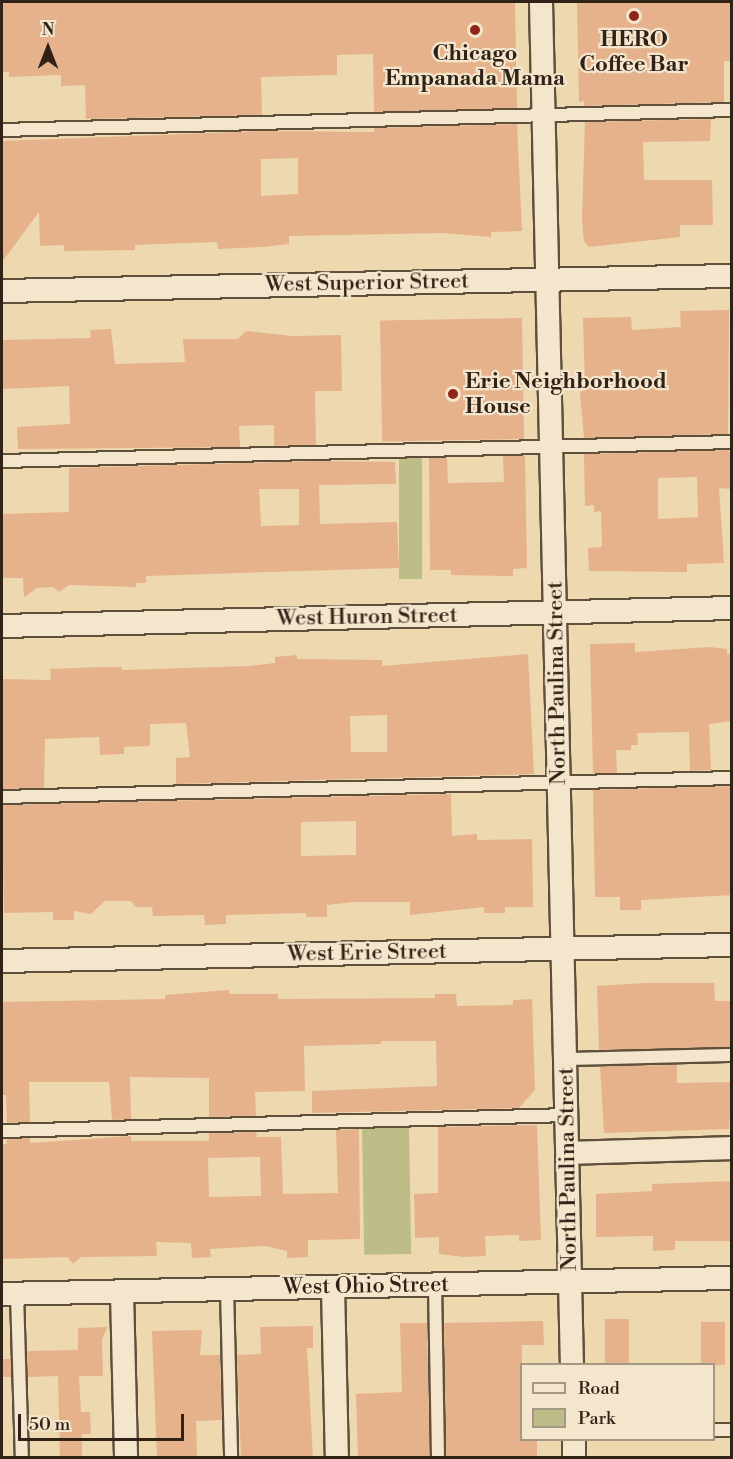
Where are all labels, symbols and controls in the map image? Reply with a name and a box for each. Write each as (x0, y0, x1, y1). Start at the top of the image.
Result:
marker: HERO Coffee Bar (627, 9, 641, 23)
north arrow (18, 18, 78, 78)
text: N (42, 20, 54, 40)
marker: Chicago Empanada Mama (468, 23, 482, 37)
place label: HERO Coffee Bar (579, 26, 689, 78)
place label: Chicago Empanada Mama (385, 40, 565, 92)
street label: West Superior Street (265, 268, 469, 298)
place label: Erie Neighborhood House (465, 368, 667, 420)
marker: Erie Neighborhood House (446, 387, 460, 401)
street label: North Paulina Street (542, 581, 572, 785)
street label: West Huron Street (276, 602, 458, 632)
street label: West Erie Street (287, 938, 447, 968)
street label: North Paulina Street (553, 1067, 583, 1271)
street label: West Ohio Street (283, 1271, 449, 1301)
legend (520, 1363, 715, 1441)
text: Road (578, 1377, 620, 1400)
scale bar (21, 1402, 188, 1440)
text: Park (578, 1407, 615, 1430)
text: 50 m (29, 1413, 70, 1436)

